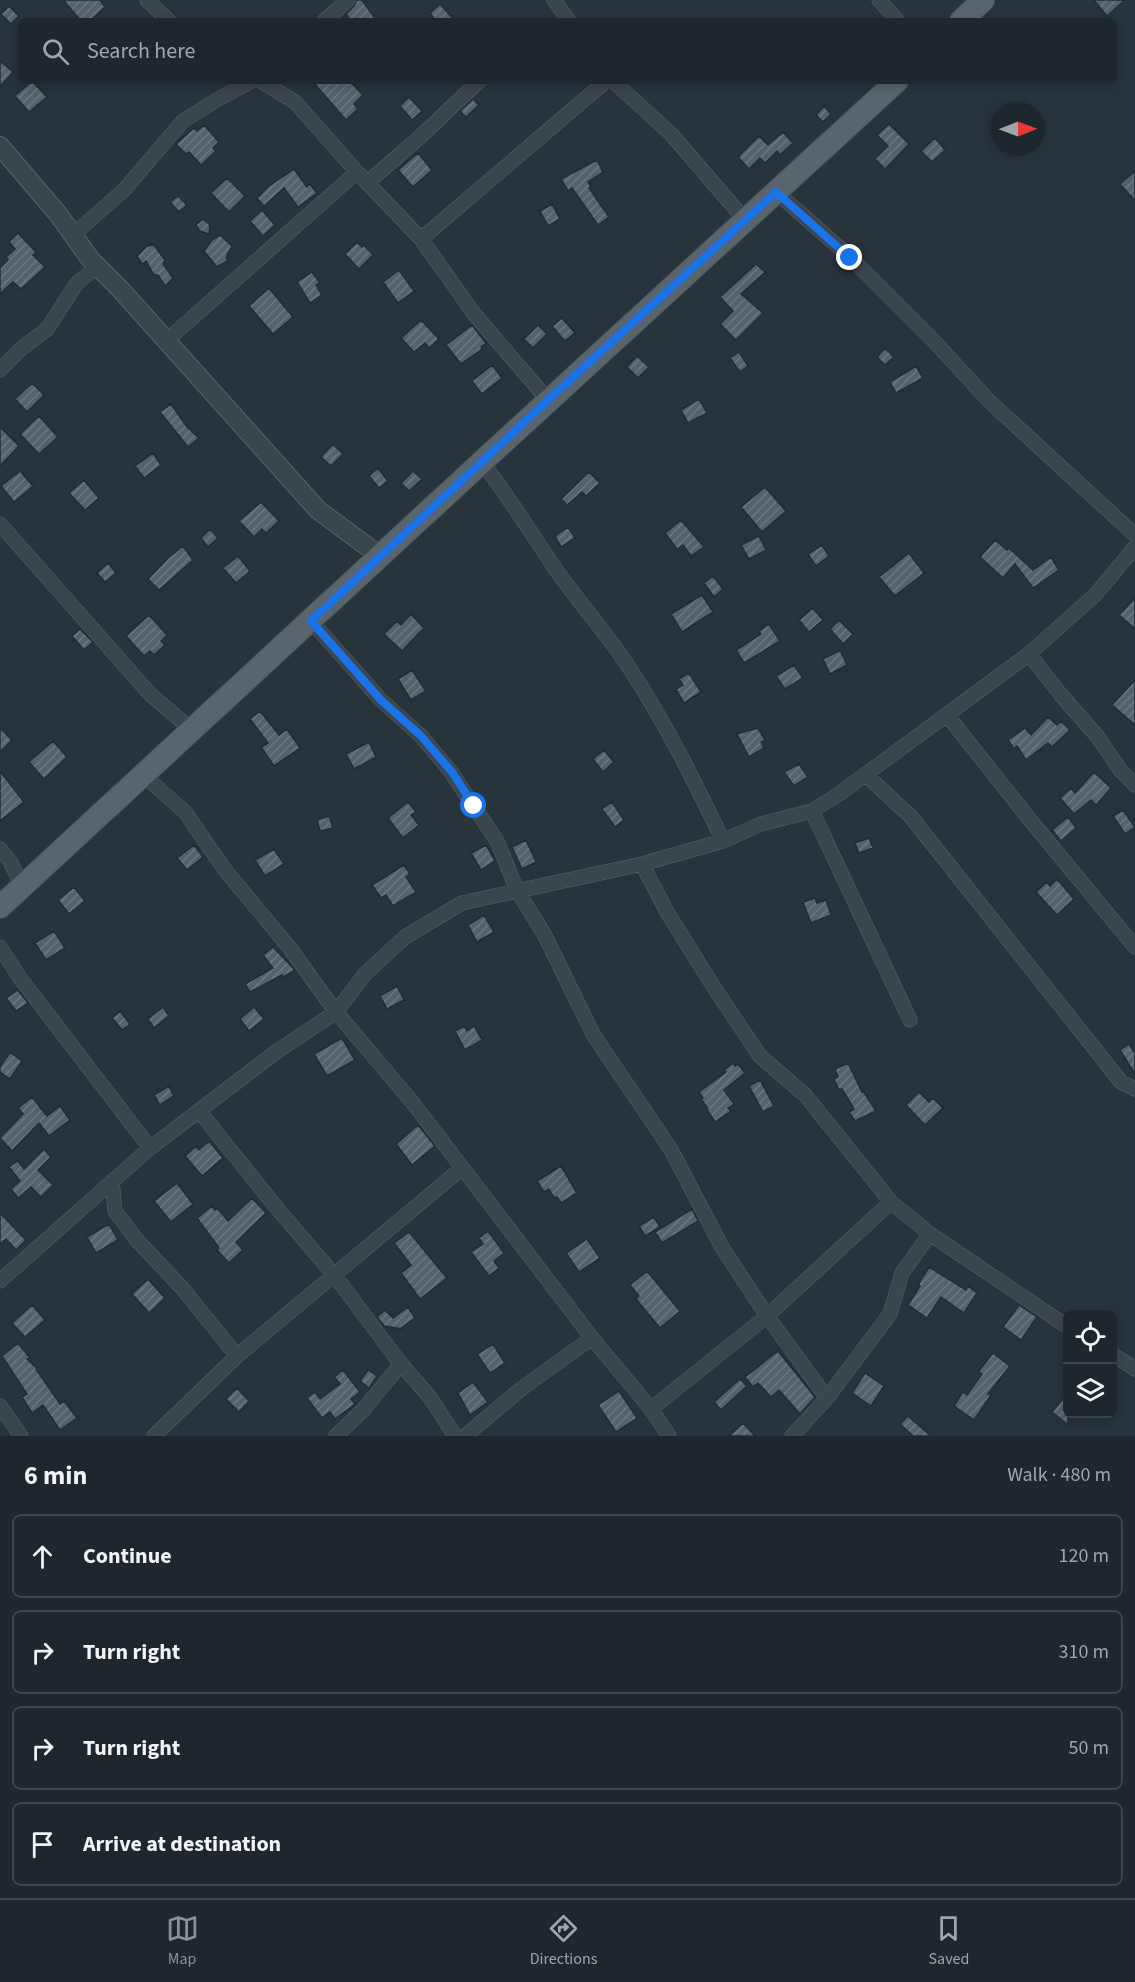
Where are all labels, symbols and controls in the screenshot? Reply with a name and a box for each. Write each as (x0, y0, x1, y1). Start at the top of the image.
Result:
search box (18, 18, 1117, 84)
icon: search (39, 35, 72, 68)
text: Search here (87, 35, 195, 67)
north arrow (991, 102, 1045, 156)
route end (836, 244, 862, 270)
route start (460, 792, 486, 818)
map controls (1063, 1310, 1117, 1418)
button: locate (1063, 1310, 1117, 1364)
button: layers (1063, 1364, 1117, 1418)
text: 6 min (24, 1457, 87, 1494)
text: Walk · 480 m (1007, 1461, 1111, 1489)
icon: ahead (26, 1540, 59, 1573)
text: Continue (83, 1540, 172, 1572)
text: 120 m (1059, 1542, 1109, 1570)
icon: right (26, 1636, 59, 1669)
text: Turn right (83, 1636, 180, 1668)
text: 310 m (1059, 1638, 1109, 1666)
icon: right (26, 1732, 59, 1765)
text: Turn right (83, 1732, 180, 1764)
text: 50 m (1069, 1734, 1109, 1762)
icon: arrive (26, 1828, 59, 1861)
text: Arrive at destination (83, 1828, 281, 1860)
tab: Map (166, 1912, 199, 1970)
tab: Directions (530, 1912, 597, 1970)
tab: Saved (929, 1912, 969, 1970)

